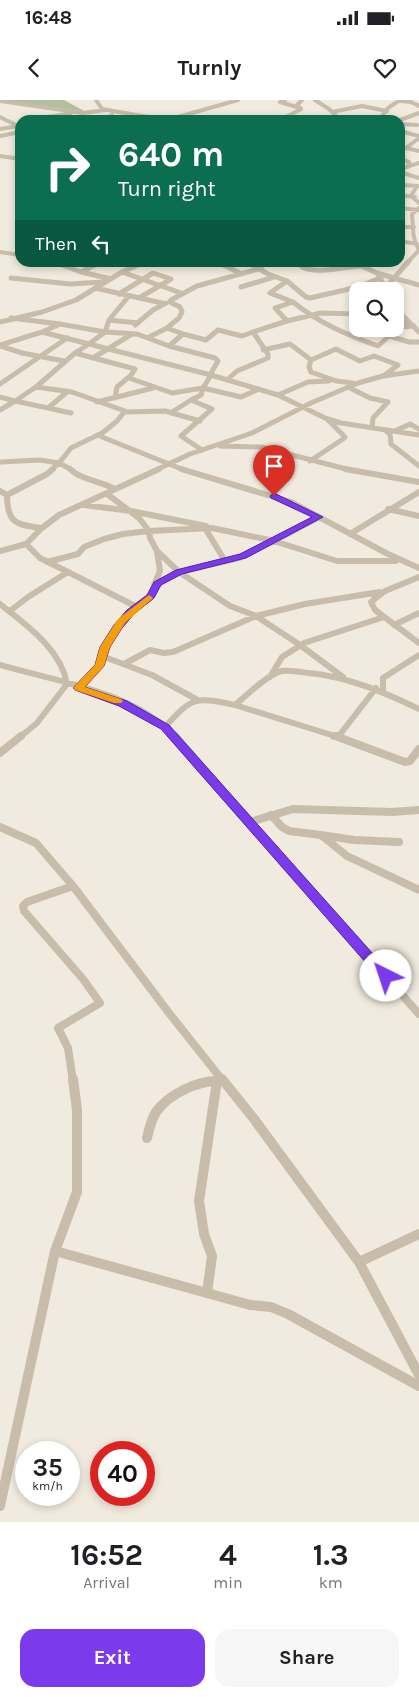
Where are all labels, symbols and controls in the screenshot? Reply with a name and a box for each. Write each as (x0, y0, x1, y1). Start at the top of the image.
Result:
text: 16:48 (25, 7, 72, 29)
icon: back (20, 54, 48, 82)
icon: heart (371, 54, 399, 82)
text: Turnly (178, 55, 241, 81)
text: 640 m (118, 134, 224, 175)
icon: right (35, 135, 100, 200)
text: Turn right (118, 176, 216, 202)
icon: left (87, 230, 115, 258)
text: Then (35, 233, 77, 255)
map controls (349, 282, 404, 337)
button: search (349, 282, 404, 337)
pin (253, 445, 295, 496)
icon: arrive (260, 452, 288, 480)
position arrow (359, 949, 411, 1001)
speed limit sign: 40 (90, 1441, 155, 1506)
text: 35 (32, 1453, 63, 1482)
text: km/h (32, 1479, 63, 1493)
text: 16:52 (70, 1537, 143, 1573)
text: 4 (219, 1537, 237, 1573)
text: 1.3 (313, 1537, 349, 1573)
text: Arrival (83, 1573, 130, 1592)
text: min (213, 1573, 243, 1592)
text: km (319, 1573, 343, 1592)
button: Exit (20, 1629, 205, 1687)
button: Share (215, 1629, 399, 1687)

